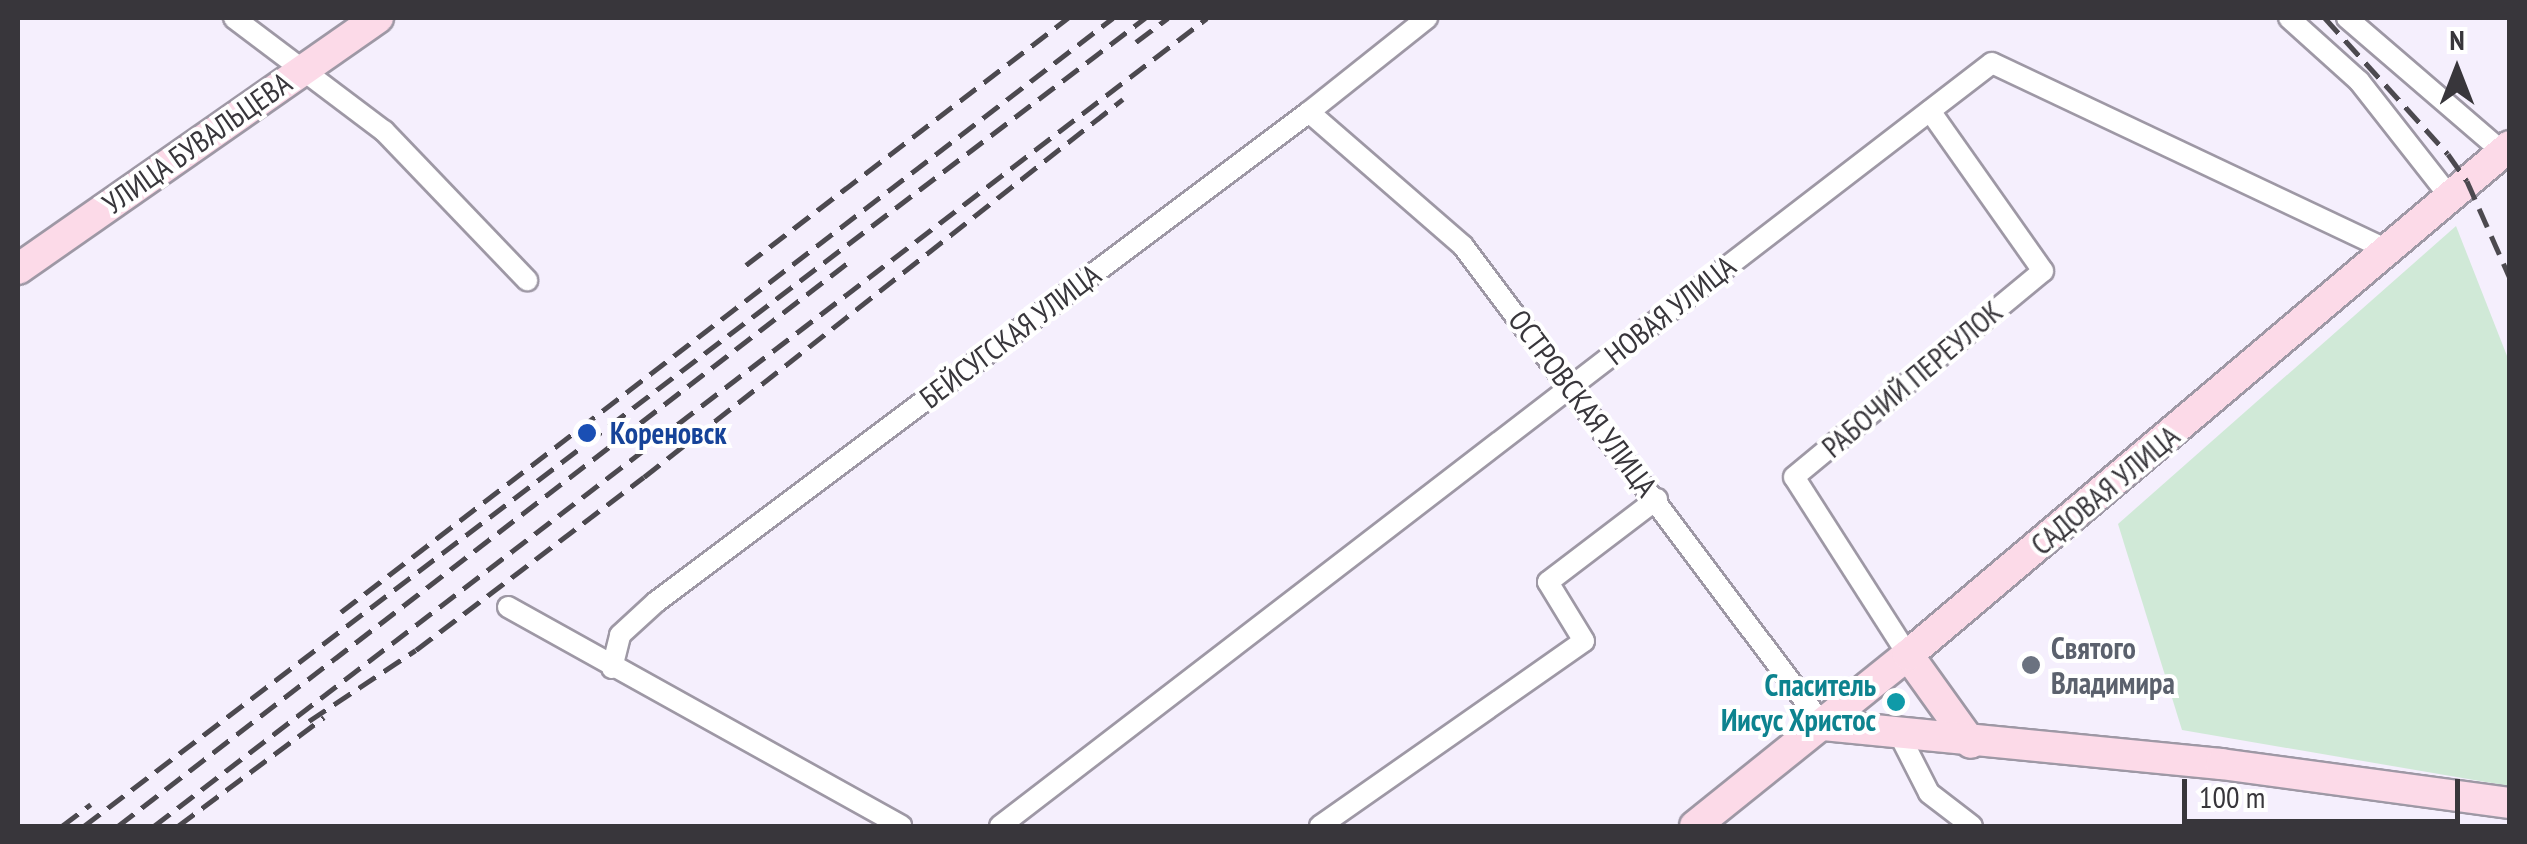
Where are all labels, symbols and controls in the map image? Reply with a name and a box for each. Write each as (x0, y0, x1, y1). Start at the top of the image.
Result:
north arrow (2407, 20, 2507, 120)
text: N (2449, 21, 2465, 58)
street label: УЛИЦА БУВАЛЬЦЕВА (95, 64, 299, 222)
street label: НОВАЯ УЛИЦА (1597, 248, 1743, 372)
street label: БЕЙСУГСКАЯ УЛИЦА (912, 256, 1108, 416)
street label: РАБОЧИЙ ПЕРЕУЛОК (1815, 293, 2009, 465)
street label: ОСТРОВСКАЯ УЛИЦА (1501, 302, 1665, 504)
place label: Кореновск (610, 415, 726, 451)
street label: САДОВАЯ УЛИЦА (2023, 417, 2187, 563)
marker: Кореновск (574, 420, 600, 446)
place label: Святого Владимира (2051, 630, 2175, 700)
marker: Святого Владимира (2020, 654, 2042, 676)
place label: Спаситель Иисус Христос (1720, 667, 1876, 738)
marker: Спаситель Иисус Христос (1885, 691, 1907, 713)
scale bar (2187, 759, 2464, 821)
text: 100 m (2199, 777, 2265, 816)

